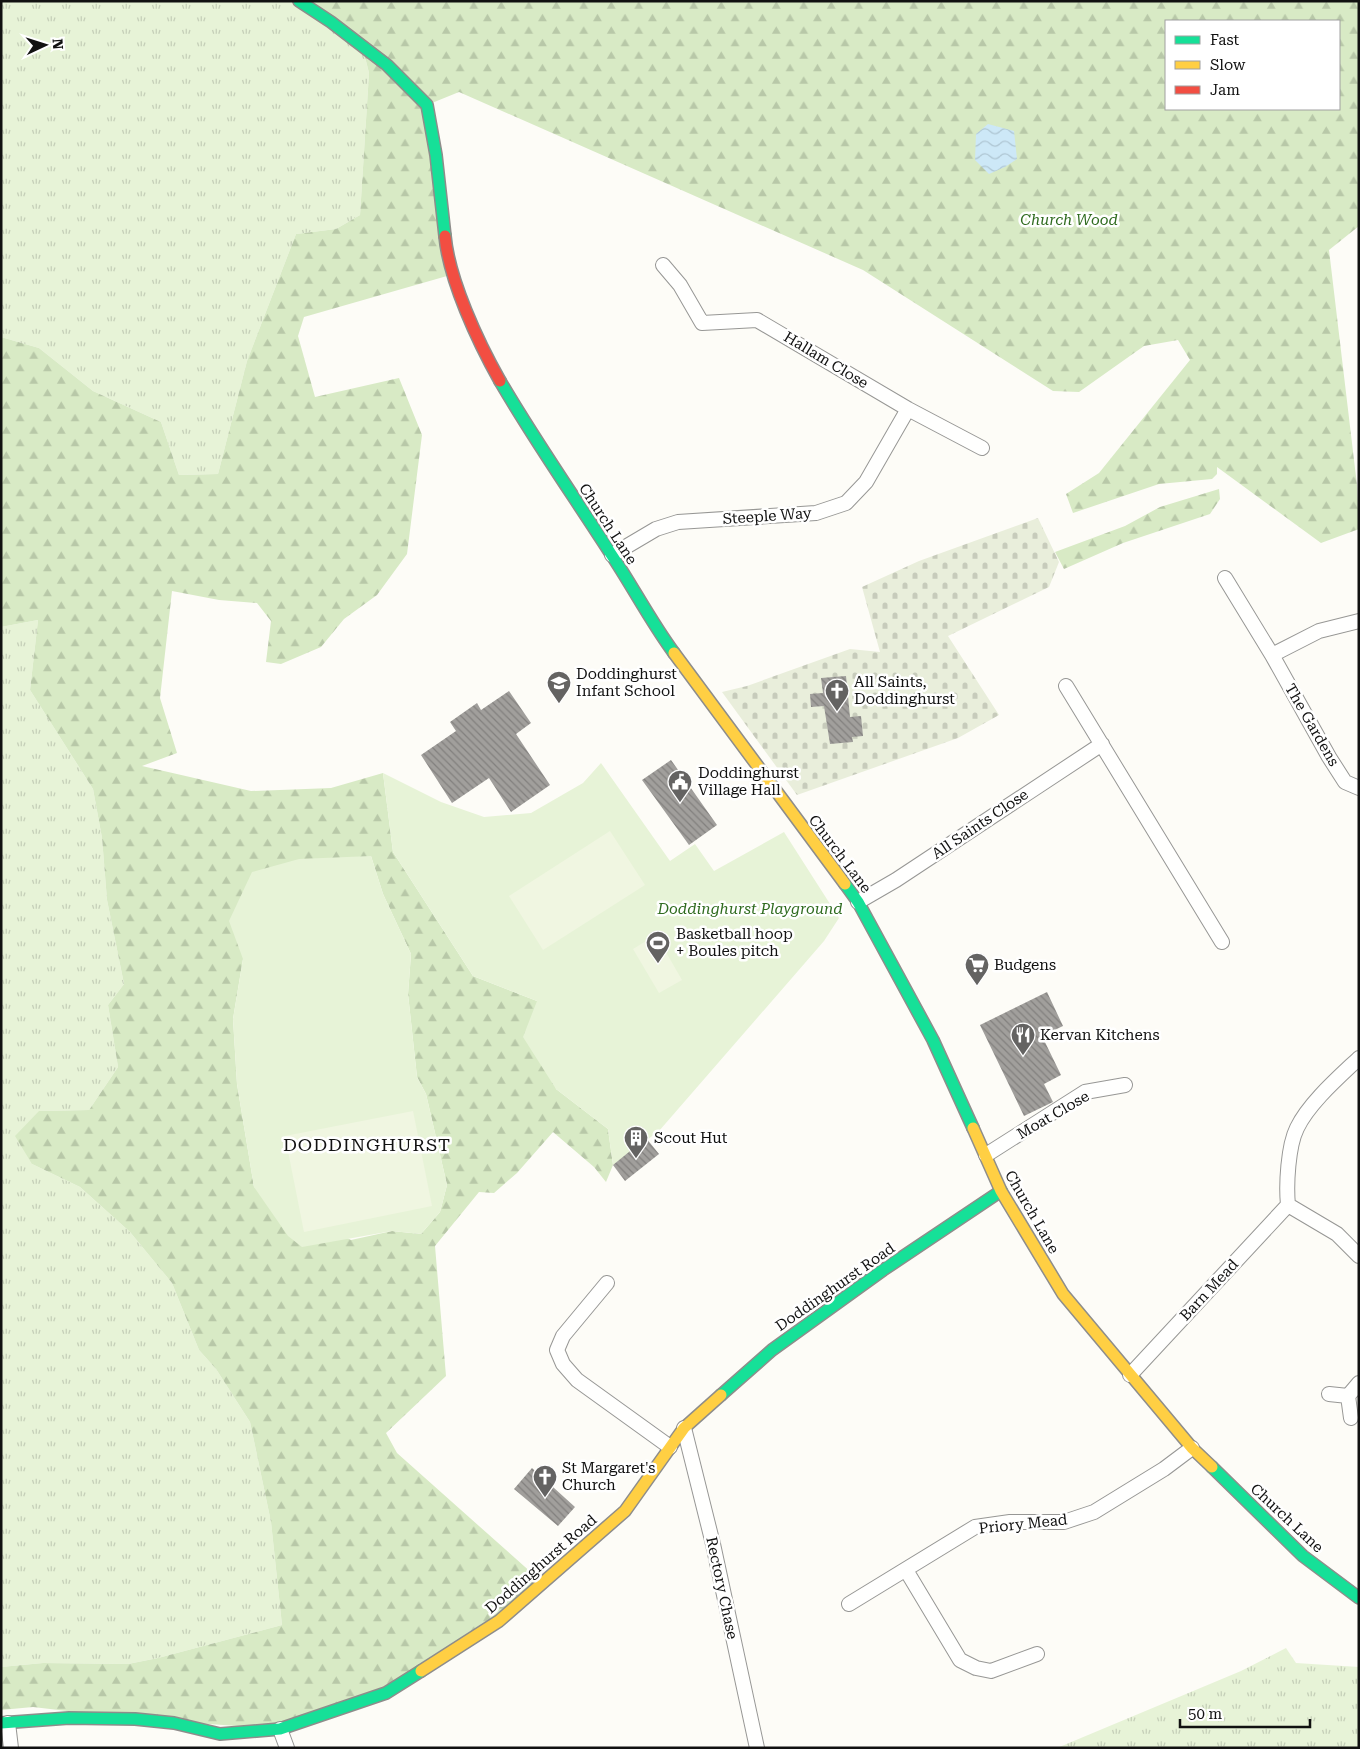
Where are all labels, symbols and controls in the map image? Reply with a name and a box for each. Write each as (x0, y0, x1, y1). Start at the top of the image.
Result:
north arrow (20, 20, 70, 70)
legend (1165, 20, 1340, 110)
text: Fast (1210, 31, 1240, 49)
text: N (50, 38, 66, 50)
text: Slow (1210, 56, 1246, 74)
text: Jam (1210, 81, 1240, 99)
park label: Church Wood (1020, 211, 1118, 229)
street label: Hallam Close (781, 328, 871, 392)
street label: Church Lane (575, 480, 641, 568)
street label: Steeple Way (722, 504, 812, 528)
place label: Doddinghurst Infant School (576, 665, 677, 700)
school or university icon: Doddinghurst Infant School (546, 670, 572, 704)
place label: All Saints, Doddinghurst (854, 673, 955, 708)
church icon: All Saints, Doddinghurst (824, 678, 850, 712)
street label: The Gardens (1281, 680, 1343, 770)
place label: Doddinghurst Village Hall (698, 764, 799, 799)
public building icon: Doddinghurst Village Hall (667, 769, 693, 803)
street label: All Saints Close (928, 785, 1032, 863)
street label: Church Lane (805, 811, 875, 897)
park label: Doddinghurst Playground (656, 900, 843, 918)
place label: Basketball hoop + Boules pitch (676, 925, 793, 960)
sports icon: Basketball hoop + Boules pitch (645, 930, 671, 964)
supermarket icon: Budgens (964, 952, 990, 986)
place label: Budgens (994, 956, 1056, 974)
restaurant icon: Kervan Kitchens (1010, 1022, 1036, 1056)
place label: Kervan Kitchens (1040, 1026, 1160, 1044)
street label: Moat Close (1014, 1087, 1092, 1143)
building icon: Scout Hut (623, 1125, 649, 1159)
place label: Scout Hut (654, 1129, 728, 1147)
district label: DODDINGHURST (283, 1134, 451, 1155)
street label: Church Lane (1001, 1167, 1063, 1257)
street label: Doddinghurst Road (772, 1239, 898, 1335)
street label: Barn Mead (1176, 1255, 1242, 1325)
place label: St Margaret's Church (562, 1459, 655, 1494)
church icon: St Margaret's Church (532, 1464, 558, 1498)
street label: Church Lane (1247, 1480, 1327, 1556)
street label: Priory Mead (978, 1510, 1069, 1538)
street label: Doddinghurst Road (482, 1511, 601, 1617)
street label: Rectory Chase (702, 1535, 742, 1641)
scale bar (1180, 1696, 1310, 1728)
text: 50 m (1188, 1705, 1223, 1723)

